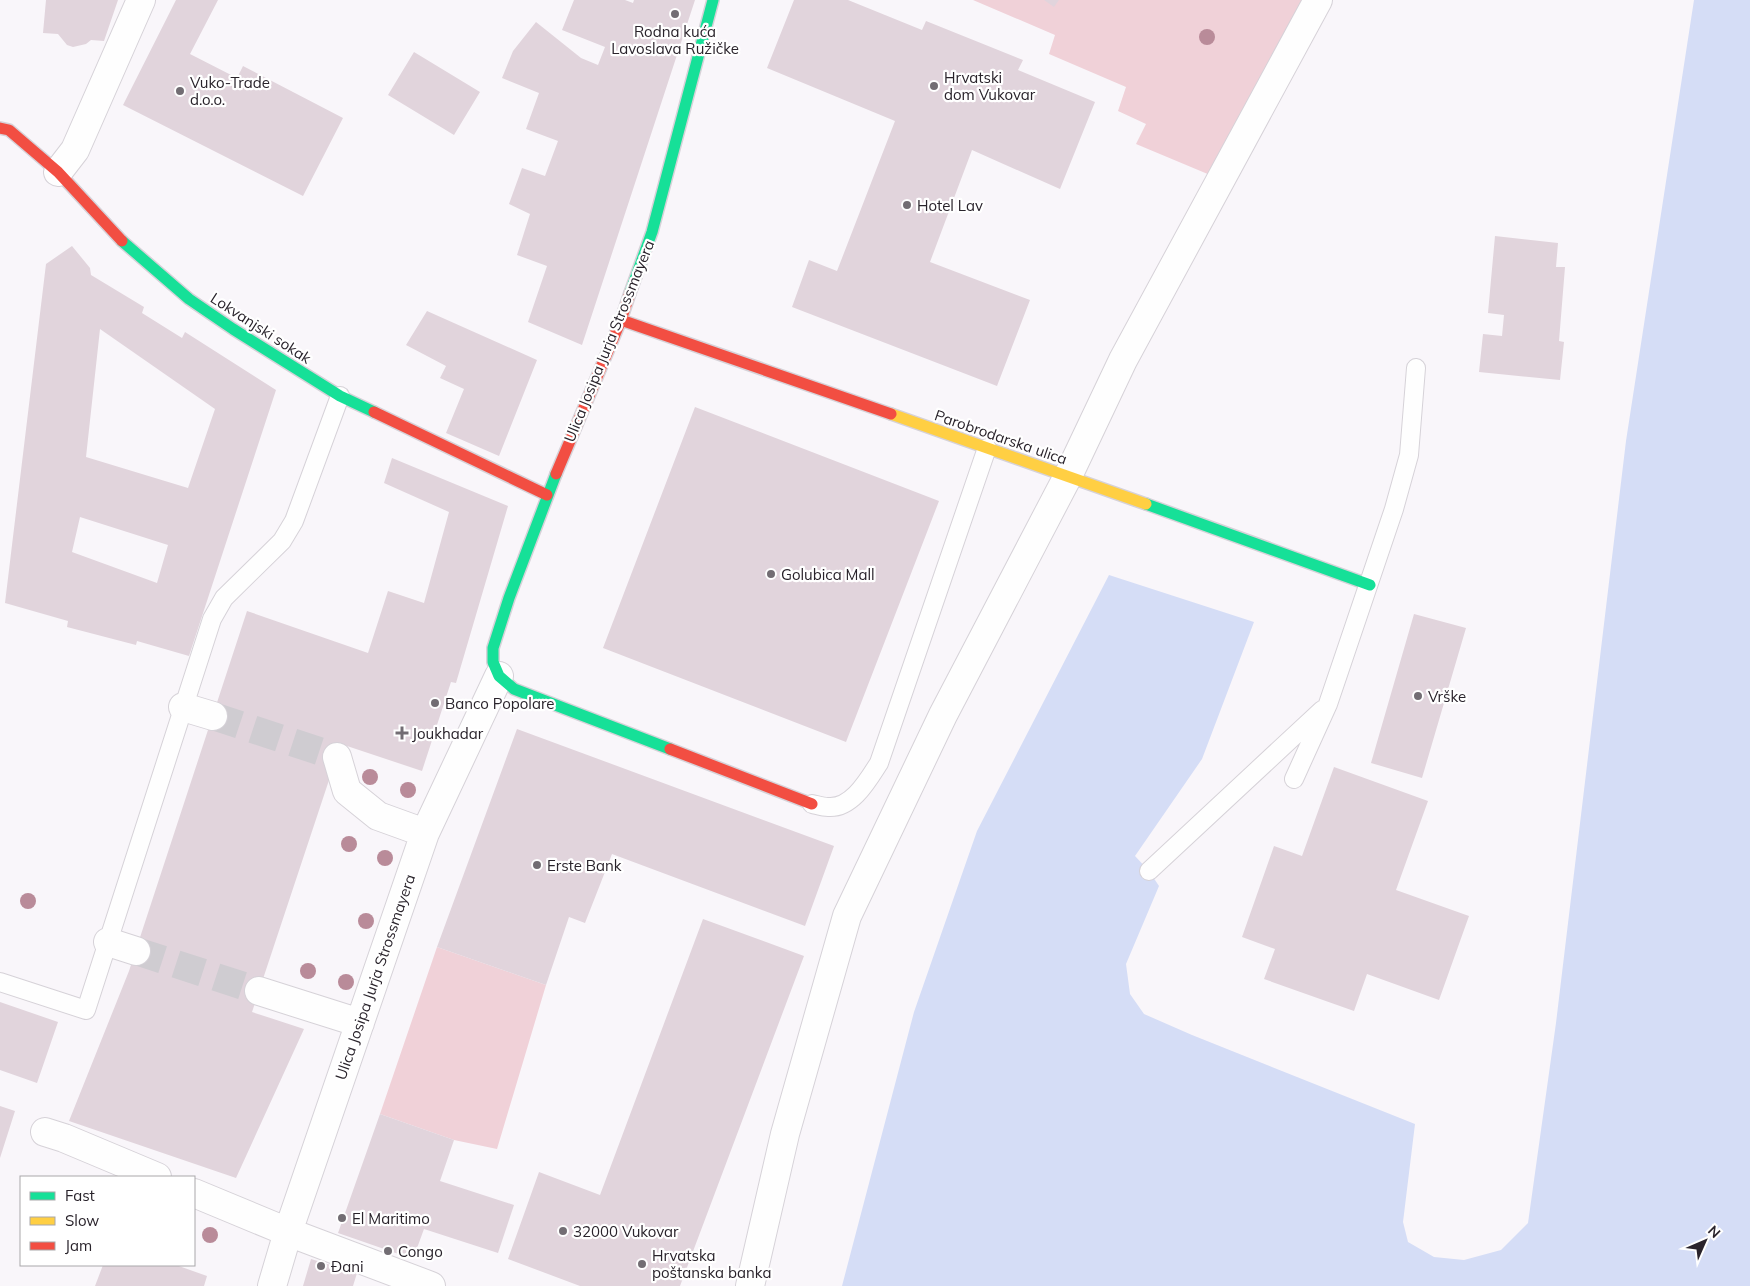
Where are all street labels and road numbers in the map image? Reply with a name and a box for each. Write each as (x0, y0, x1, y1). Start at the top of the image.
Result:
street label: Ulica Josipa Jurja Strossmayera (560, 237, 658, 445)
street label: Lokvanjski sokak (207, 288, 315, 368)
street label: Parobrodarska ulica (932, 405, 1070, 469)
street label: Ulica Josipa Jurja Strossmayera (331, 872, 419, 1082)

